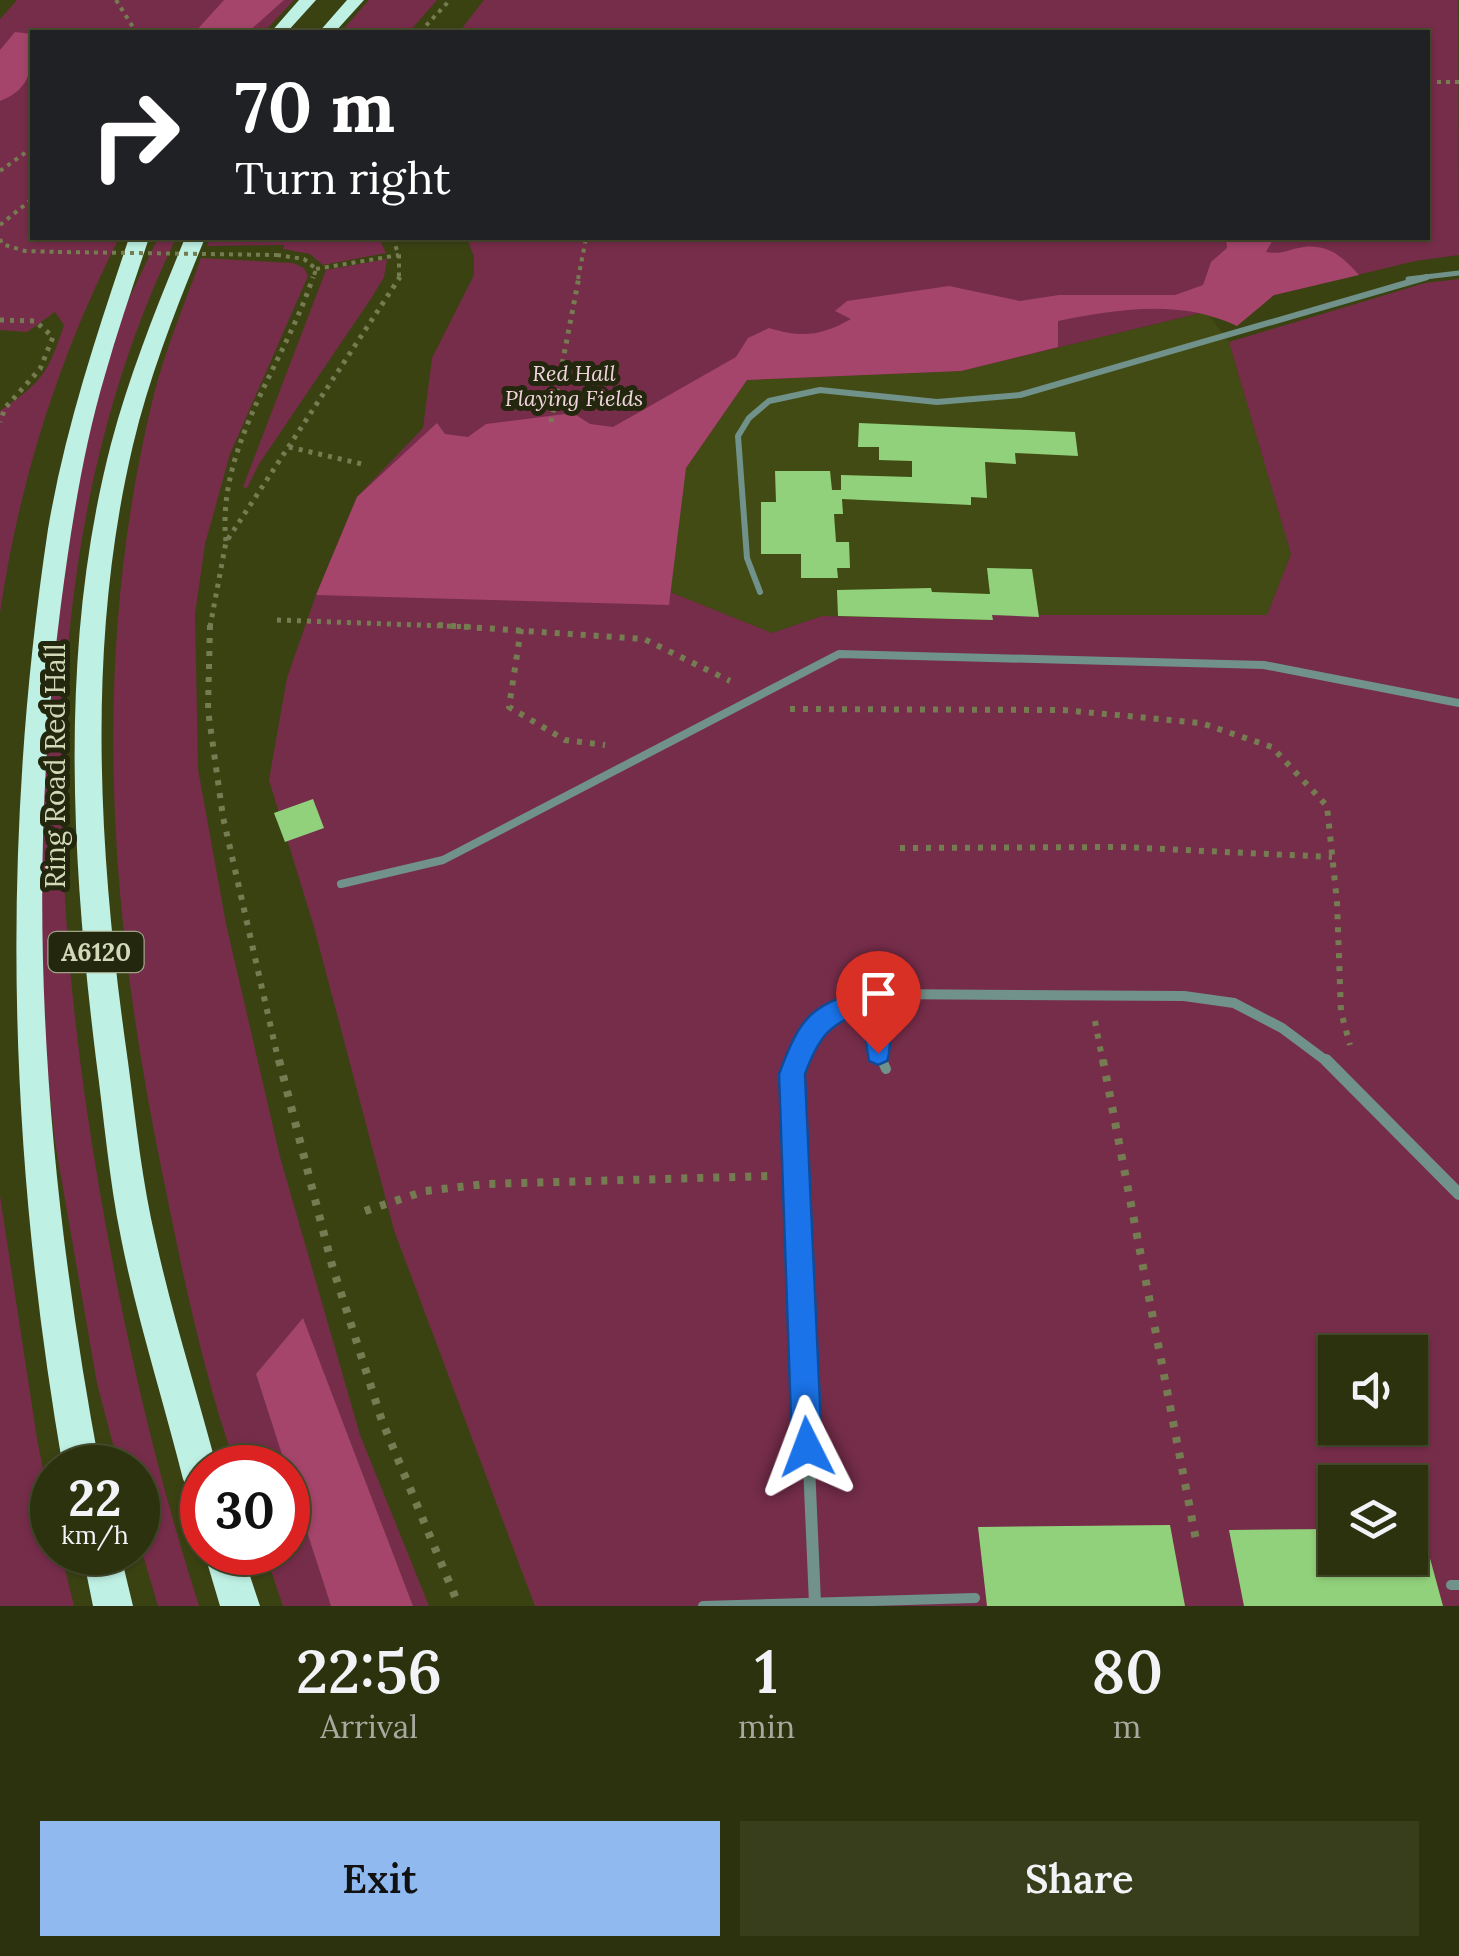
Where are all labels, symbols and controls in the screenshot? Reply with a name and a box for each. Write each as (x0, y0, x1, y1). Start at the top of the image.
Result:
text: 70 m (235, 62, 395, 151)
icon: right (70, 70, 200, 200)
text: Turn right (235, 149, 451, 206)
park label: Red Hall Playing Fields (505, 359, 643, 412)
street label: Ring Road Red Hall (37, 643, 73, 889)
road number: A6120 (48, 932, 144, 972)
pin (836, 951, 921, 1054)
icon: arrive (851, 966, 906, 1021)
map controls (1318, 1335, 1428, 1575)
button: sound (1318, 1335, 1428, 1445)
position arrow (755, 1395, 859, 1499)
speed limit sign: 30 (180, 1445, 310, 1575)
button: layers (1318, 1465, 1428, 1575)
text: 22 (68, 1466, 122, 1530)
text: km/h (61, 1519, 129, 1551)
text: 22:56 (296, 1633, 442, 1709)
text: 1 (755, 1633, 778, 1709)
text: 80 (1091, 1633, 1163, 1709)
text: Arrival (320, 1706, 418, 1747)
text: min (738, 1706, 795, 1747)
text: m (1113, 1706, 1141, 1747)
button: Exit (40, 1821, 720, 1936)
button: Share (740, 1821, 1419, 1936)

